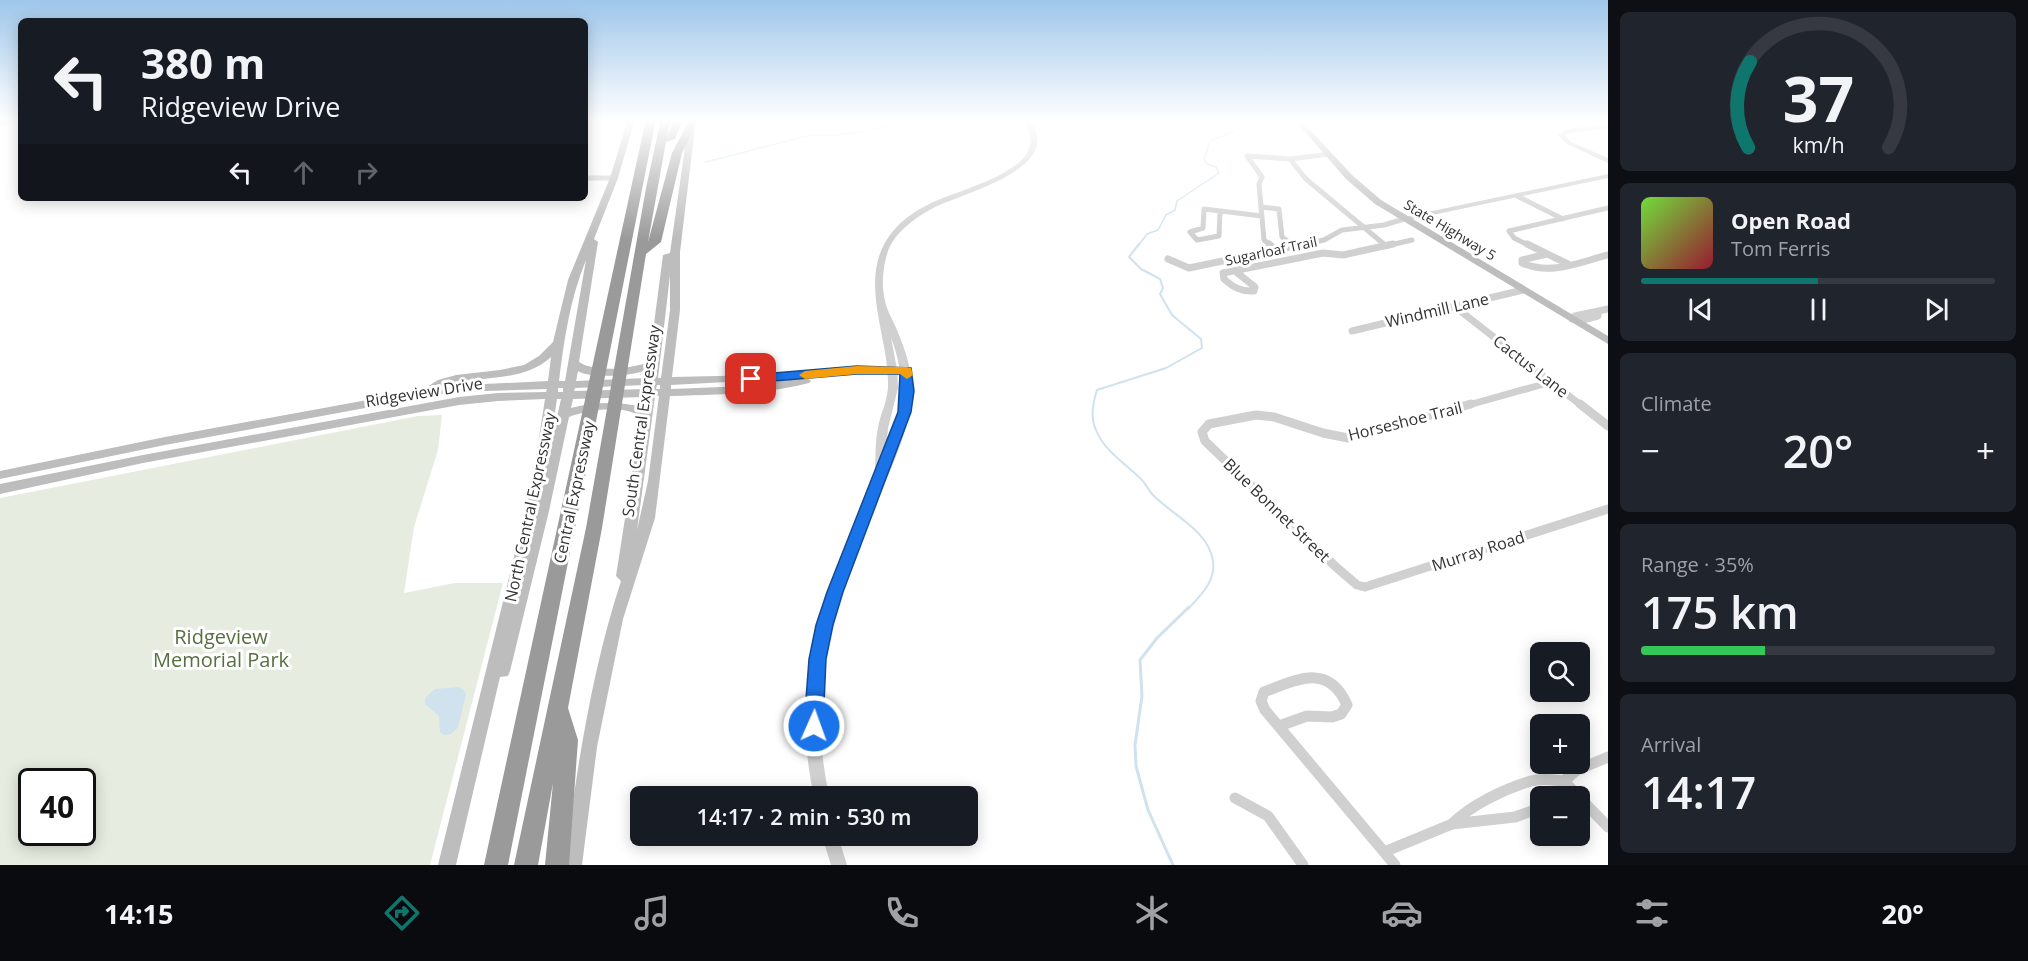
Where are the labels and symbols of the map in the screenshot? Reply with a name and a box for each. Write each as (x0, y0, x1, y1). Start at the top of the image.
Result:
street label: State Highway 5 (1401, 195, 1500, 265)
street label: Sugarloaf Trail (1223, 231, 1319, 270)
street label: Windmill Lane (1383, 287, 1491, 333)
street label: South Central Expressway (617, 323, 665, 518)
street label: Cactus Lane (1489, 330, 1573, 402)
pin (725, 353, 776, 404)
street label: Ridgeview Drive (364, 372, 484, 412)
street label: Horseshoe Trail (1346, 396, 1464, 446)
street label: North Central Expressway (499, 409, 561, 604)
street label: Central Expressway (548, 418, 600, 565)
street label: Blue Bonnet Street (1219, 453, 1335, 567)
street label: Murray Road (1429, 526, 1527, 576)
park label: Ridgeview Memorial Park (153, 623, 290, 673)
position arrow (782, 694, 846, 758)
speed limit sign: 40 (18, 768, 96, 846)

